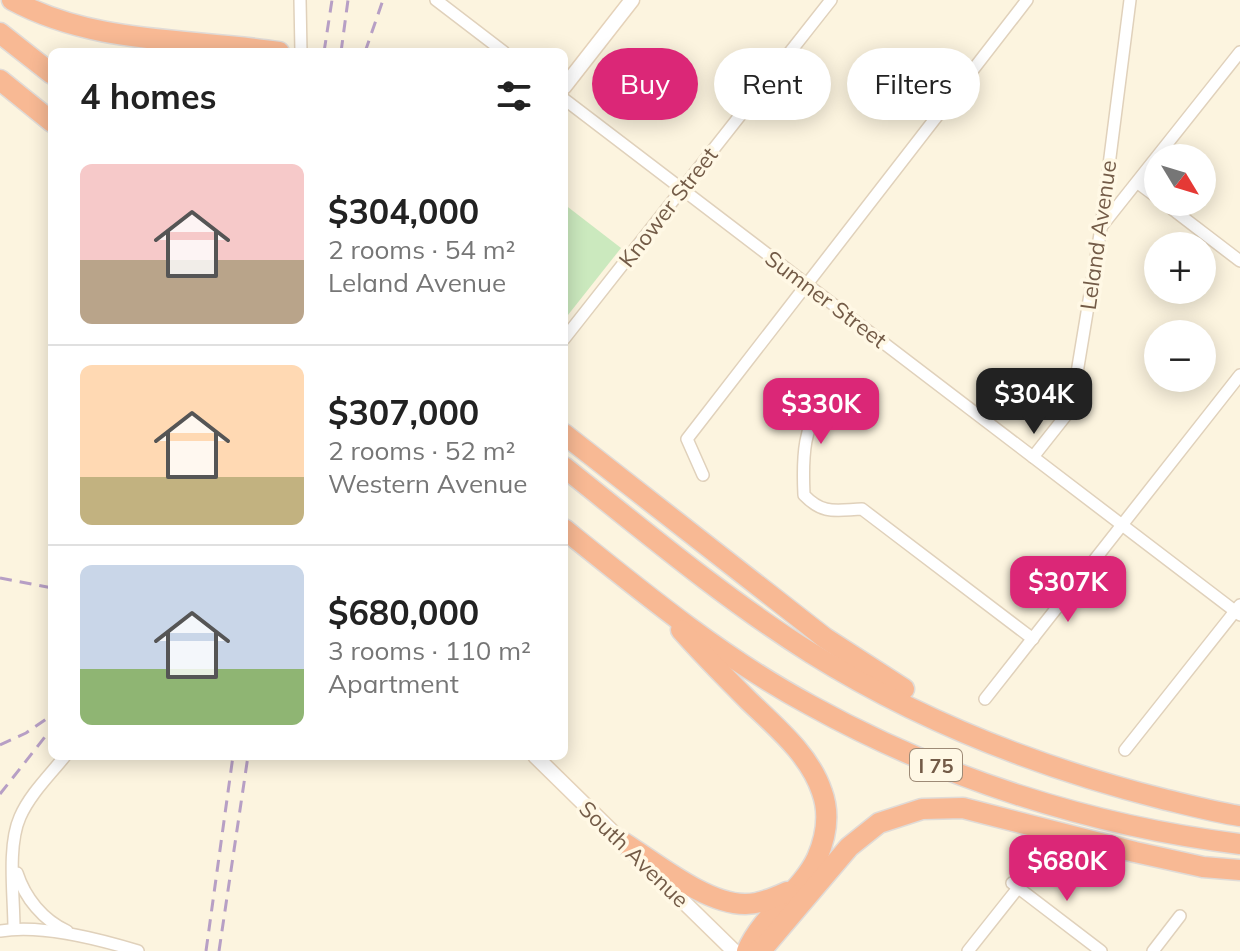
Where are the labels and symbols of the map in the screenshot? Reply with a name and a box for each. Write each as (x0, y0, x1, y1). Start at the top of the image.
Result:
street label: Knower Street (612, 141, 724, 273)
north arrow (1144, 144, 1216, 216)
street label: Leland Avenue (1074, 158, 1122, 312)
street label: Sumner Street (760, 244, 893, 354)
pin: $304K (978, 368, 1090, 436)
pin: $330K (765, 378, 877, 446)
pin: $307K (1012, 556, 1124, 624)
road number: I 75 (910, 749, 962, 781)
street label: South Avenue (573, 795, 695, 913)
pin: $680K (1011, 835, 1123, 903)

